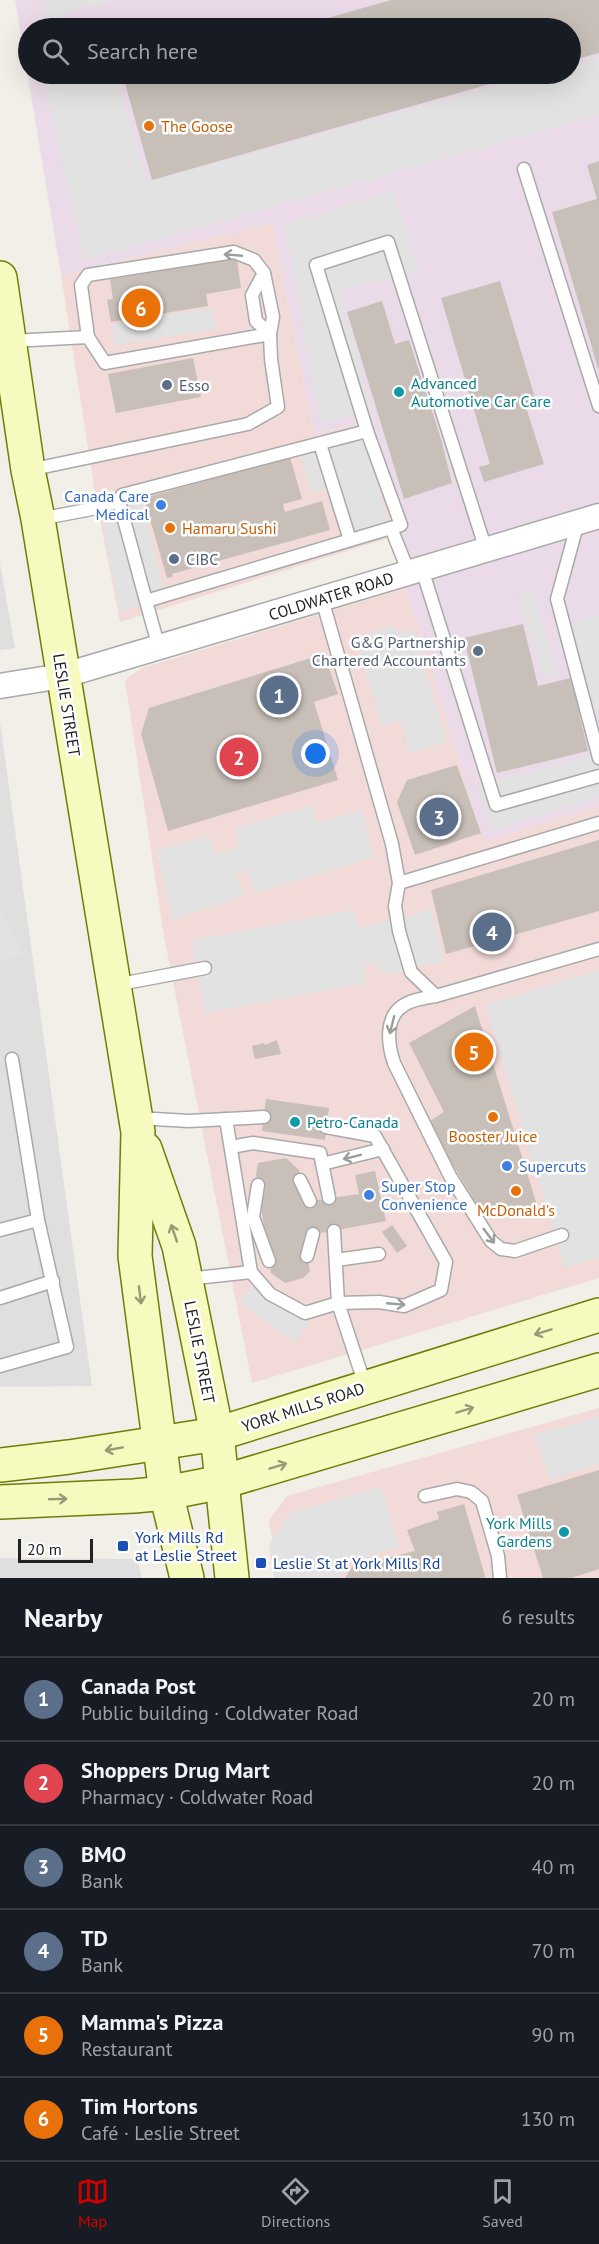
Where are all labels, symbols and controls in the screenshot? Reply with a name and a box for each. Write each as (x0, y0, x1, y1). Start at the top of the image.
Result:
search box (18, 18, 581, 84)
icon: search (39, 35, 72, 68)
text: Search here (87, 37, 198, 65)
place label: The Goose (161, 116, 233, 136)
marker: The Goose (142, 119, 156, 133)
one-way arrow (224, 249, 243, 260)
pin: 6 (122, 286, 160, 330)
place label: Advanced Automotive Car Care (411, 373, 551, 411)
place label: Esso (179, 375, 210, 395)
marker: Esso (160, 378, 174, 392)
marker: Advanced Automotive Car Care (392, 385, 406, 399)
place label: Canada Care Medical (64, 486, 149, 524)
marker: Canada Care Medical (154, 498, 168, 512)
place label: Hamaru Sushi (182, 518, 277, 538)
marker: Hamaru Sushi (163, 521, 177, 535)
place label: CIBC (186, 549, 218, 569)
marker: CIBC (167, 552, 181, 566)
street label: COLDWATER ROAD (266, 567, 396, 625)
place label: G&G Partnership Chartered Accountants (312, 632, 466, 670)
marker: G&G Partnership Chartered Accountants (471, 644, 485, 658)
street label: LESLIE STREET (49, 652, 85, 758)
pin: 1 (260, 672, 298, 718)
pin: 2 (220, 734, 258, 780)
your location (301, 739, 330, 768)
pin: 3 (420, 794, 458, 840)
pin: 4 (472, 910, 512, 954)
one-way arrow (385, 1015, 397, 1034)
pin: 5 (454, 1030, 494, 1074)
marker: Booster Juice (486, 1110, 500, 1124)
place label: Petro-Canada (307, 1112, 399, 1132)
marker: Petro-Canada (288, 1115, 302, 1129)
place label: Booster Juice (449, 1126, 537, 1146)
one-way arrow (343, 1151, 362, 1163)
place label: Supercuts (519, 1156, 587, 1176)
marker: Supercuts (500, 1159, 514, 1173)
place label: Super Stop Convenience (381, 1176, 467, 1214)
marker: McDonald's (509, 1184, 523, 1198)
marker: Super Stop Convenience (362, 1188, 376, 1202)
place label: McDonald's (477, 1200, 555, 1220)
one-way arrow (168, 1224, 179, 1243)
one-way arrow (482, 1228, 495, 1244)
one-way arrow (135, 1285, 146, 1304)
street label: LESLIE STREET (180, 1299, 220, 1405)
one-way arrow (386, 1299, 405, 1310)
one-way arrow (534, 1327, 553, 1338)
street label: YORK MILLS ROAD (239, 1378, 367, 1436)
one-way arrow (455, 1404, 474, 1415)
one-way arrow (105, 1444, 124, 1455)
one-way arrow (268, 1460, 287, 1471)
one-way arrow (48, 1494, 68, 1505)
place label: York Mills Gardens (486, 1513, 552, 1551)
marker: York Mills Gardens (557, 1525, 571, 1539)
place label: York Mills Rd at Leslie Street (135, 1527, 238, 1565)
scale bar (18, 1536, 93, 1564)
text: 20 m (27, 1539, 62, 1559)
marker: York Mills Rd at Leslie Street (116, 1539, 130, 1553)
place label: Leslie St at York Mills Rd (273, 1553, 440, 1573)
marker: Leslie St at York Mills Rd (254, 1556, 268, 1570)
text: Nearby (24, 1601, 102, 1634)
text: 6 results (502, 1604, 575, 1630)
text: Canada Post (81, 1672, 196, 1700)
text: 1 (38, 1686, 49, 1712)
text: 20 m (532, 1686, 575, 1712)
text: Public building · Coldwater Road (81, 1700, 359, 1726)
text: Shoppers Drug Mart (81, 1756, 270, 1784)
text: 2 (38, 1770, 49, 1796)
text: 20 m (532, 1770, 575, 1796)
text: Pharmacy · Coldwater Road (81, 1784, 313, 1810)
text: BMO (81, 1840, 126, 1868)
text: 3 (38, 1854, 49, 1880)
text: 40 m (532, 1854, 575, 1880)
text: Bank (81, 1868, 123, 1894)
text: TD (81, 1924, 108, 1952)
text: 4 (38, 1938, 49, 1964)
text: 70 m (532, 1938, 575, 1964)
text: Bank (81, 1952, 123, 1978)
text: Mamma's Pizza (81, 2008, 223, 2036)
text: 5 (38, 2022, 49, 2048)
text: 90 m (532, 2022, 575, 2048)
text: Restaurant (81, 2036, 172, 2062)
text: Tim Hortons (81, 2092, 198, 2120)
text: 6 (38, 2106, 49, 2132)
text: 130 m (521, 2106, 575, 2132)
text: Café · Leslie Street (81, 2120, 240, 2146)
tab: Map (76, 2175, 109, 2231)
tab: Directions (261, 2175, 330, 2231)
tab: Saved (482, 2175, 523, 2231)

